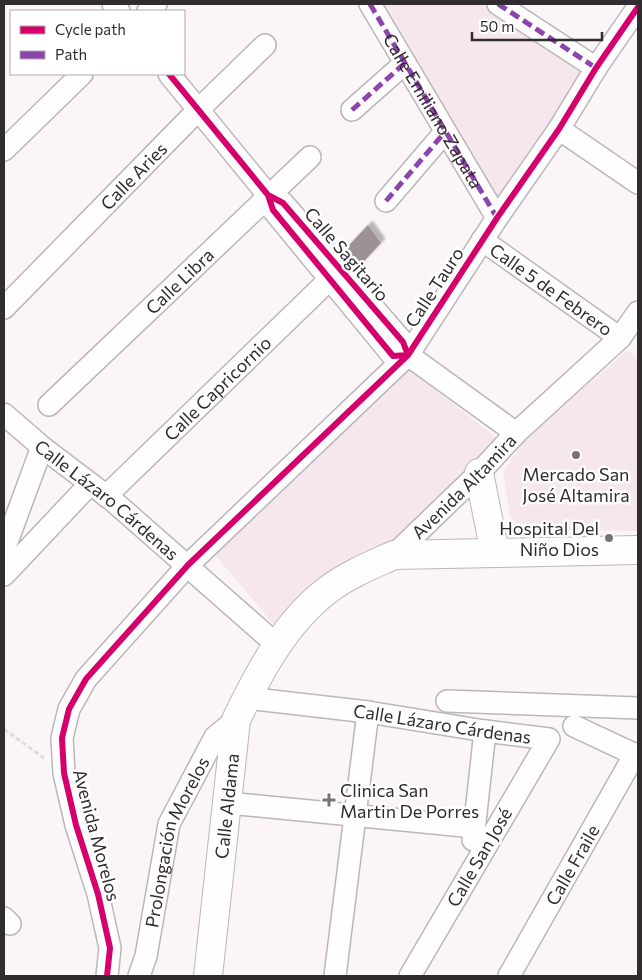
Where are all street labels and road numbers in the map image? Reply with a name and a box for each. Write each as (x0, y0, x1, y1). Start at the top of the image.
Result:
street label: Calle Emiliano Zapata (379, 29, 488, 192)
street label: Calle Aries (96, 138, 171, 214)
street label: Calle Sagitario (300, 202, 394, 306)
street label: Calle 5 de Febrero (486, 238, 617, 340)
street label: Calle Libra (141, 243, 218, 319)
street label: Calle Tauro (400, 243, 468, 331)
street label: Calle Capricornio (159, 331, 276, 445)
street label: Avenida Altamira (407, 429, 521, 543)
street label: Calle Lázaro Cárdenas (31, 435, 184, 565)
street label: Calle Lázaro Cárdenas (352, 699, 532, 748)
street label: Calle Aldama (210, 752, 243, 860)
street label: Prolongación Morelos (140, 753, 214, 929)
street label: Avenida Morelos (69, 766, 125, 904)
street label: Calle San José (442, 803, 516, 911)
street label: Calle Fraile (541, 821, 604, 909)

